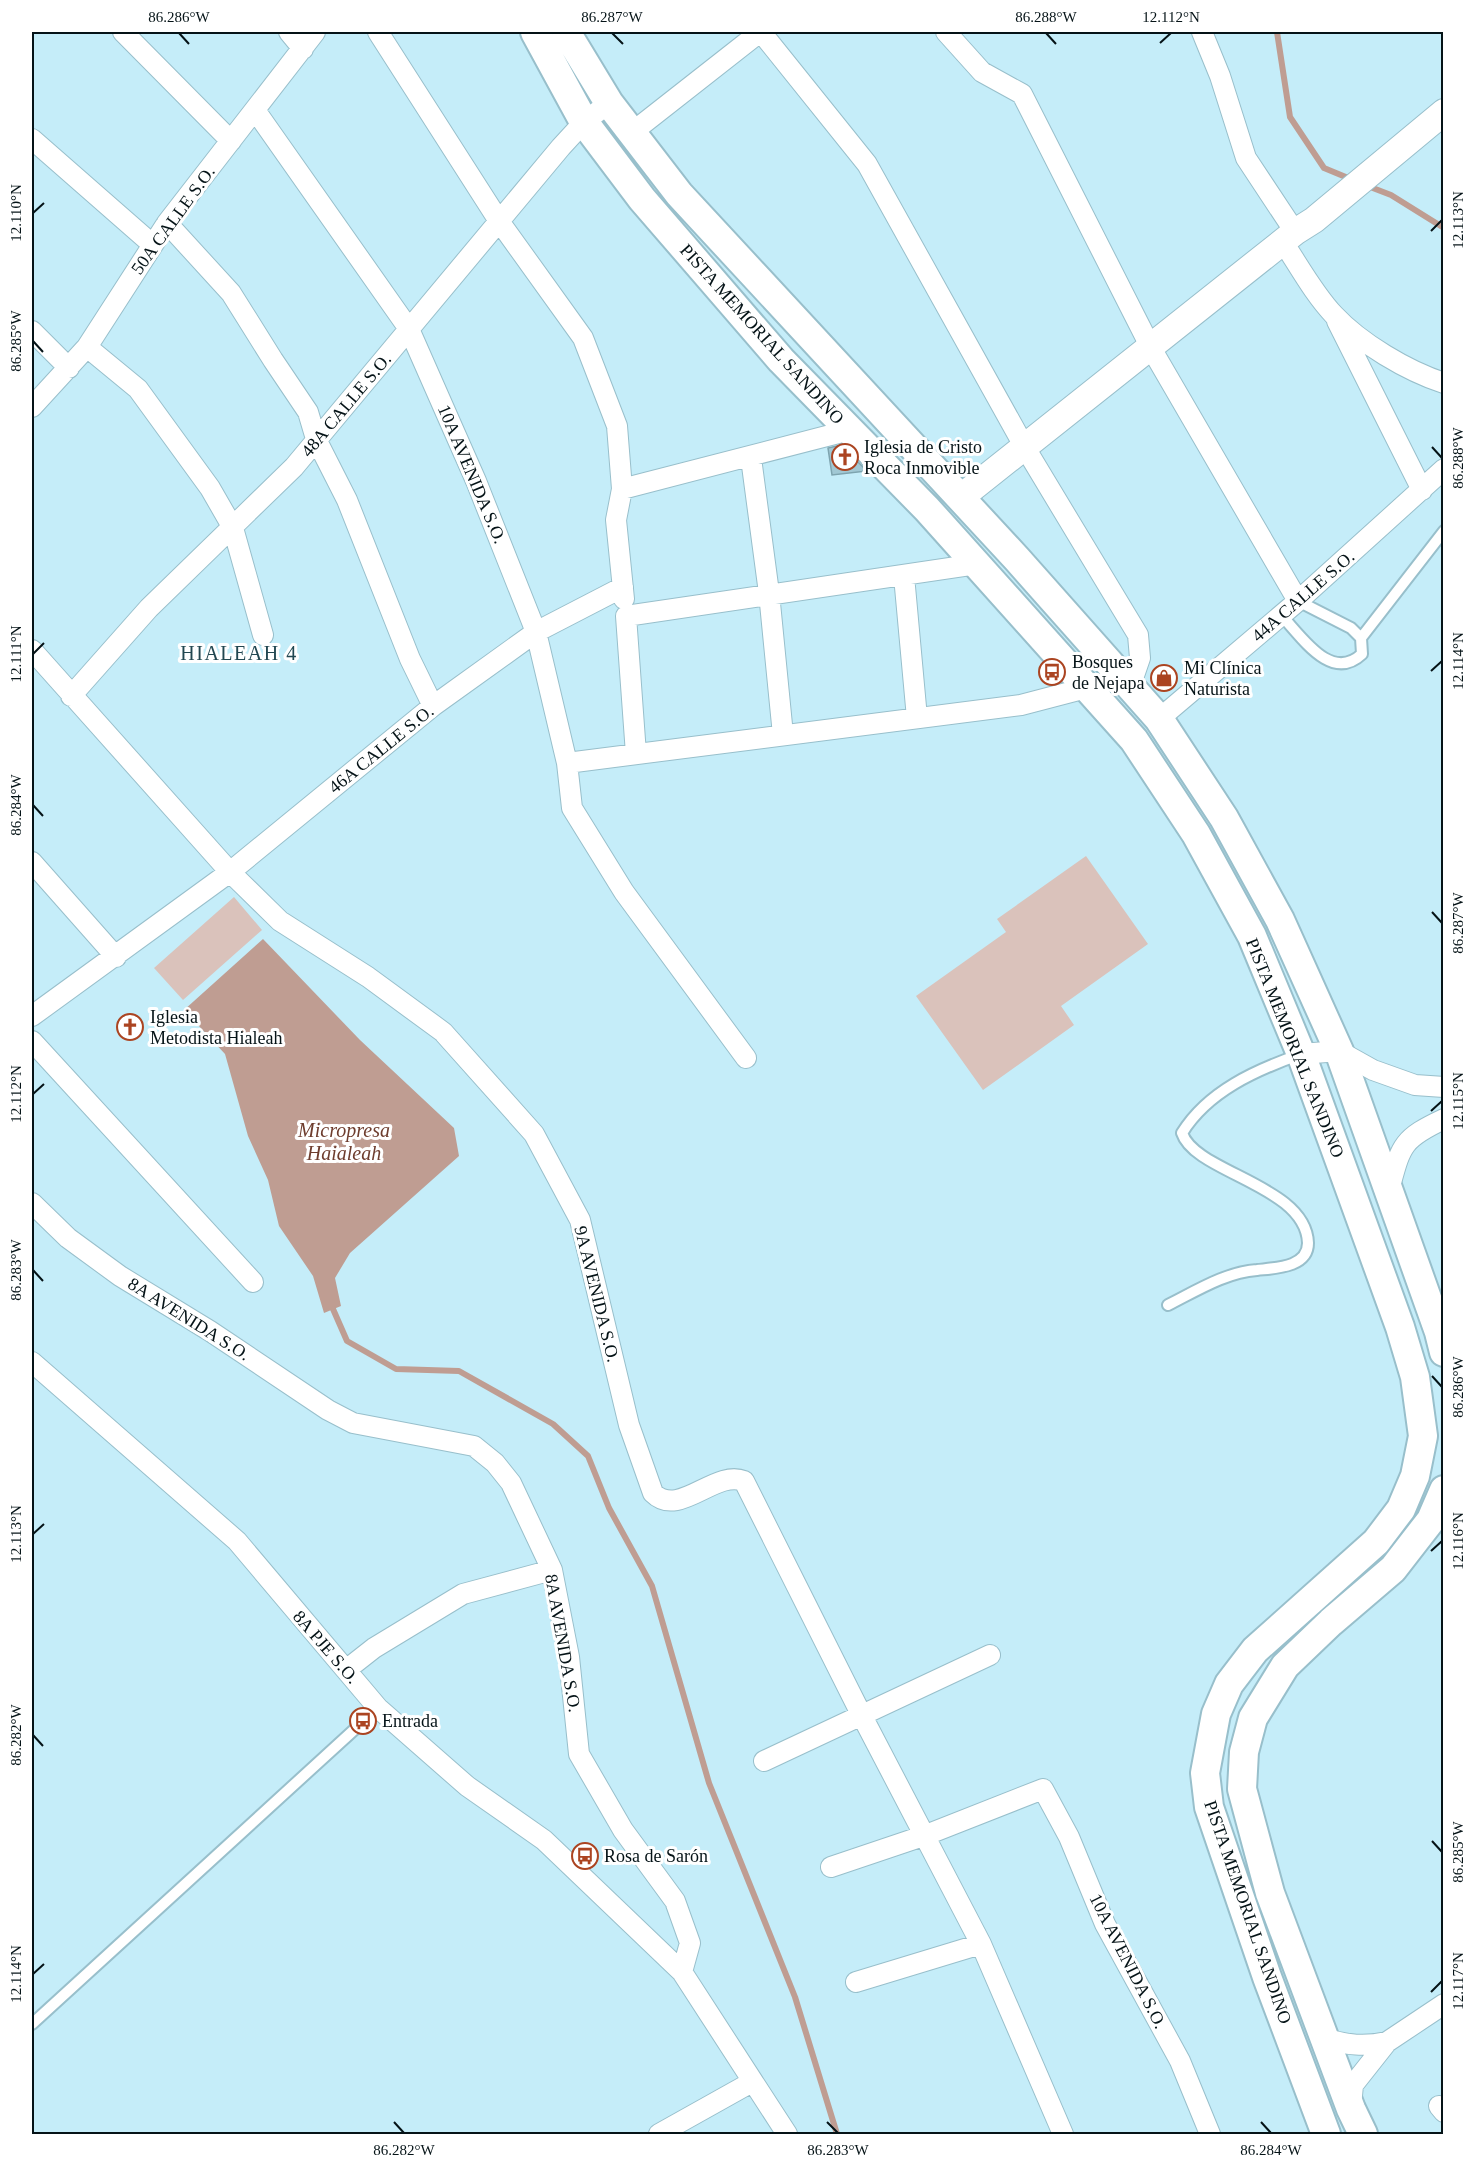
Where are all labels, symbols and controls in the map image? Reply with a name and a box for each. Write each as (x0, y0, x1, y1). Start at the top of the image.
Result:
text: 86.286°W (148, 9, 211, 25)
text: 86.287°W (581, 9, 644, 25)
text: 86.288°W (1015, 9, 1078, 25)
text: 12.112°N (1142, 9, 1200, 25)
street label: 50A CALLE S.O. (127, 162, 219, 278)
text: 12.110°N (8, 184, 24, 242)
text: 12.113°N (1450, 191, 1466, 249)
street label: PISTA MEMORIAL SANDINO (676, 240, 848, 428)
text: 86.285°W (8, 309, 24, 372)
street label: 48A CALLE S.O. (297, 349, 395, 461)
street label: 10A AVENIDA S.O. (434, 402, 510, 546)
text: 86.288°W (1450, 426, 1466, 489)
place label: Iglesia de Cristo Roca Inmovible (864, 437, 982, 478)
church icon: Iglesia de Cristo Roca Inmovible (830, 442, 860, 472)
street label: 44A CALLE S.O. (1248, 546, 1358, 646)
text: 12.111°N (8, 625, 24, 682)
text: 12.114°N (1450, 632, 1466, 690)
district label: HIALEAH 4 (180, 642, 298, 664)
place label: Bosques de Nejapa (1072, 652, 1144, 693)
bus stop icon: Bosques de Nejapa (1037, 657, 1067, 687)
place label: Mi Clínica Naturista (1184, 658, 1262, 699)
shop icon: Mi Clínica Naturista (1149, 663, 1179, 693)
street label: 46A CALLE S.O. (325, 701, 437, 797)
text: 86.284°W (8, 773, 24, 836)
text: 86.287°W (1450, 891, 1466, 954)
street label: PISTA MEMORIAL SANDINO (1242, 935, 1348, 1161)
place label: Iglesia Metodista Hialeah (150, 1007, 282, 1048)
church icon: Iglesia Metodista Hialeah (115, 1012, 145, 1042)
text: 12.112°N (8, 1065, 24, 1123)
text: 12.115°N (1450, 1072, 1466, 1130)
water label: Micropresa Haialeah (297, 1119, 390, 1164)
street label: 9A AVENIDA S.O. (570, 1224, 624, 1364)
text: 86.283°W (8, 1238, 24, 1301)
street label: 8A AVENIDA S.O. (124, 1274, 254, 1364)
text: 86.286°W (1450, 1355, 1466, 1418)
text: 12.113°N (8, 1505, 24, 1563)
text: 12.116°N (1450, 1512, 1466, 1570)
street label: 8A AVENIDA S.O. (541, 1572, 585, 1714)
street label: 8A PJE S.O. (289, 1606, 363, 1688)
text: 86.282°W (8, 1703, 24, 1766)
bus stop icon: Entrada (348, 1706, 378, 1736)
place label: Entrada (382, 1711, 438, 1731)
street label: PISTA MEMORIAL SANDINO (1200, 1798, 1296, 2026)
text: 86.285°W (1450, 1820, 1466, 1883)
bus stop icon: Rosa de Sarón (570, 1841, 600, 1871)
place label: Rosa de Sarón (604, 1846, 708, 1866)
street label: 10A AVENIDA S.O. (1085, 1890, 1171, 2032)
text: 12.114°N (8, 1945, 24, 2003)
text: 12.117°N (1450, 1952, 1466, 2010)
text: 86.282°W (373, 2142, 436, 2158)
text: 86.283°W (807, 2142, 870, 2158)
text: 86.284°W (1240, 2142, 1303, 2158)

